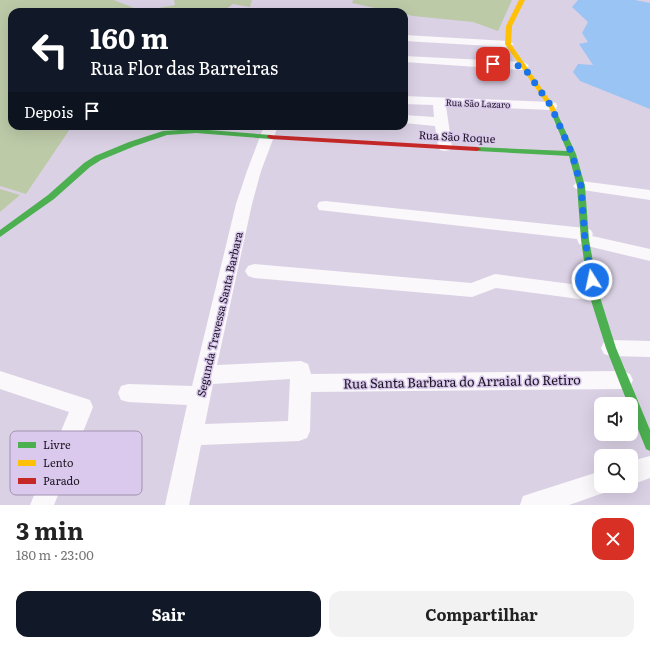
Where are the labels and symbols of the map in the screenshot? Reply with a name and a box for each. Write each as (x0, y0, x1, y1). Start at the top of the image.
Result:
pin (476, 47, 510, 81)
street label: Rua São Lazaro (445, 95, 511, 111)
street label: Rua São Roque (418, 126, 496, 146)
street label: Segunda Travessa Santa Barbara (192, 230, 246, 398)
position arrow (571, 259, 613, 301)
street label: Rua Santa Barbara do Arraial do Retiro (343, 369, 581, 393)
legend (10, 431, 142, 495)
text: Livre (43, 436, 71, 452)
text: Lento (43, 454, 73, 470)
text: Parado (43, 472, 80, 488)

